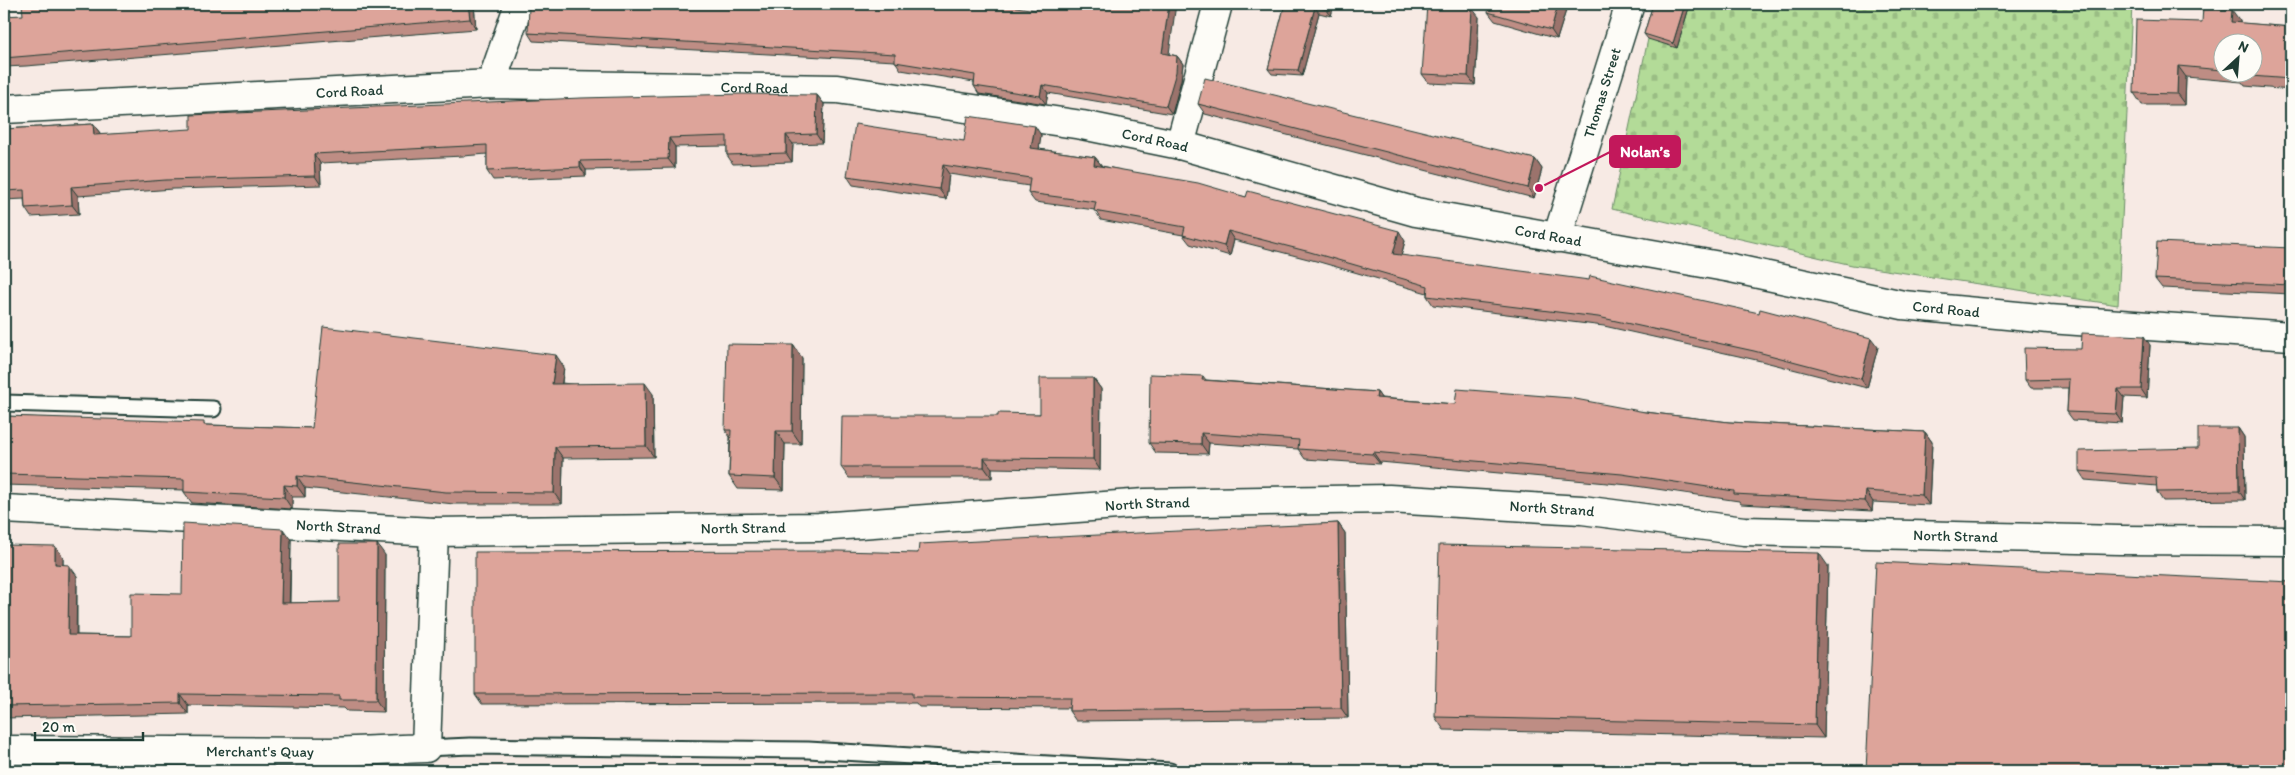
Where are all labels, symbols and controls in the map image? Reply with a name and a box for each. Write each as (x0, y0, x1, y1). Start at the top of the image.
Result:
north arrow (2212, 32, 2262, 82)
text: N (2236, 37, 2251, 56)
street label: Thomas Street (1580, 45, 1625, 140)
street label: Cord Road (720, 78, 788, 97)
street label: Cord Road (315, 81, 384, 102)
street label: Cord Road (1120, 124, 1191, 156)
callout: Nolan’s (1610, 136, 1680, 167)
text: Nolan’s (1620, 142, 1670, 161)
street label: Cord Road (1513, 221, 1583, 250)
street label: Cord Road (1912, 297, 1981, 321)
street label: North Strand (1104, 493, 1191, 515)
street label: North Strand (1509, 497, 1596, 521)
street label: North Strand (296, 516, 382, 538)
street label: North Strand (701, 518, 787, 538)
street label: North Strand (1913, 526, 1999, 546)
scale bar (35, 710, 142, 742)
text: 20 m (42, 718, 76, 736)
street label: Merchant's Quay (206, 742, 314, 761)

